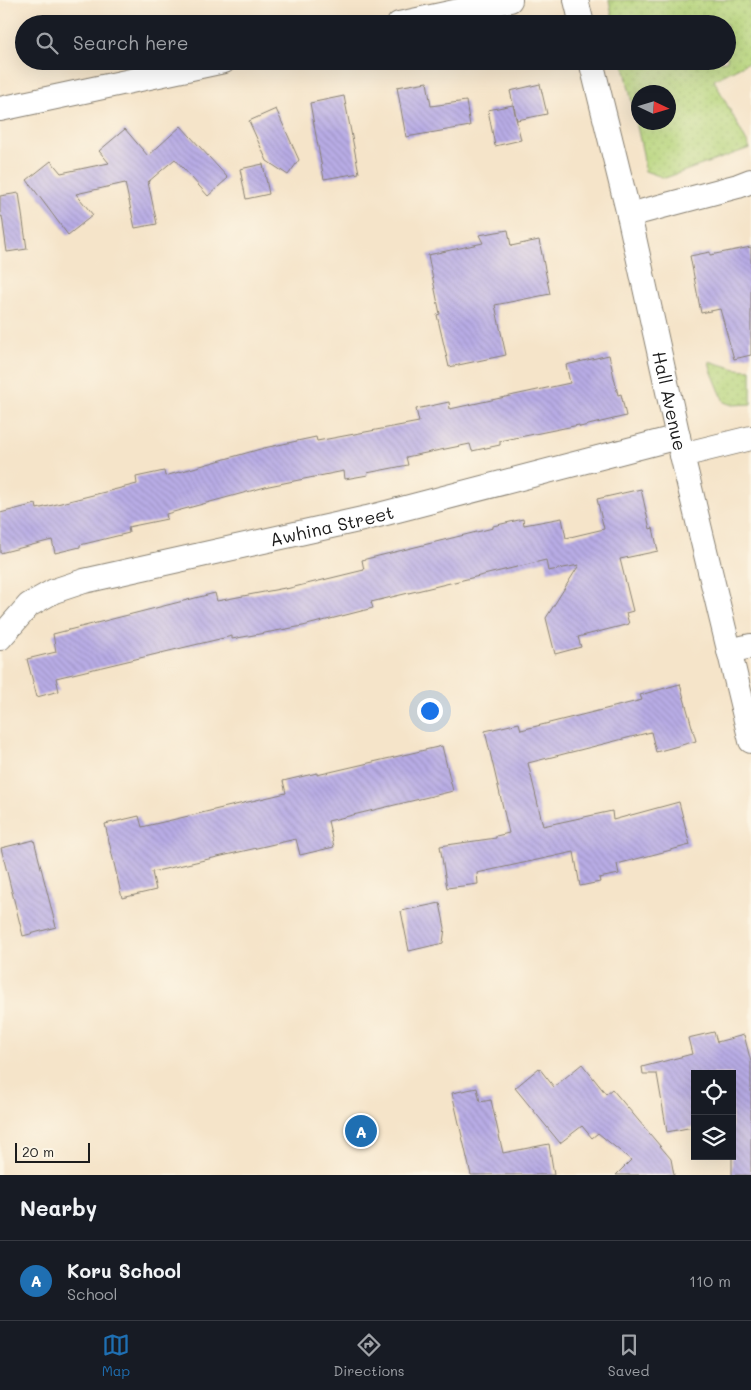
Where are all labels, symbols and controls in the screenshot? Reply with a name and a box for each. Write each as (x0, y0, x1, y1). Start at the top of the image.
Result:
search box (15, 15, 736, 70)
icon: search (33, 29, 61, 57)
text: Search here (73, 30, 189, 55)
north arrow (631, 85, 676, 130)
street label: Hall Avenue (647, 349, 693, 453)
street label: Awhina Street (267, 500, 396, 551)
your location (417, 698, 443, 724)
map controls (691, 1070, 736, 1160)
button: locate (691, 1070, 736, 1115)
pin: A (345, 1112, 377, 1150)
button: layers (691, 1115, 736, 1160)
scale bar (15, 1140, 90, 1163)
text: 20 m (22, 1142, 54, 1161)
text: Nearby (20, 1194, 97, 1221)
text: Koru School (67, 1258, 181, 1283)
text: A (30, 1270, 42, 1291)
text: 110 m (689, 1270, 731, 1291)
text: School (67, 1283, 117, 1304)
tab: Map (102, 1331, 130, 1380)
tab: Directions (333, 1331, 405, 1380)
tab: Saved (608, 1331, 649, 1380)

